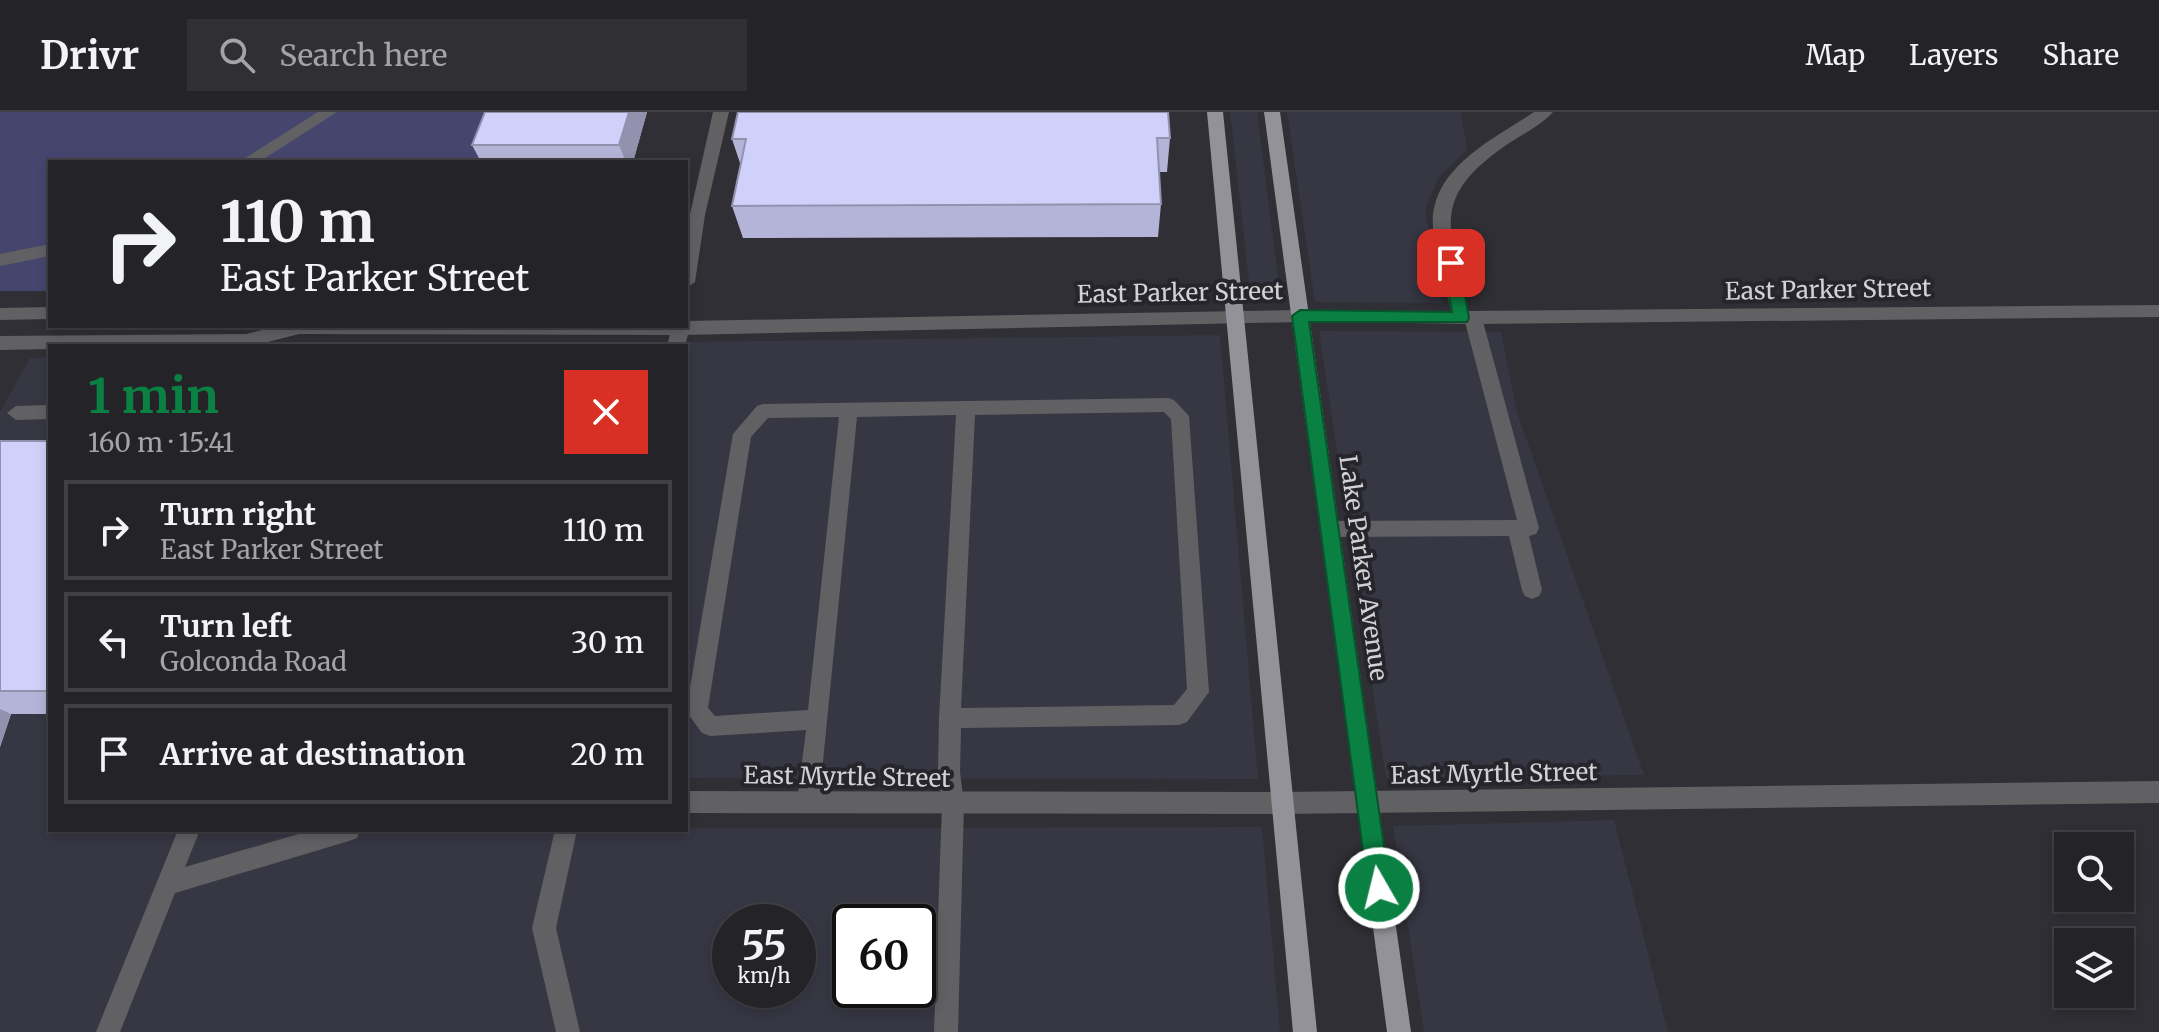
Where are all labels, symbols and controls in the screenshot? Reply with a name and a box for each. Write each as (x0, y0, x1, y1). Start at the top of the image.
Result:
search box (187, 19, 747, 91)
text: Drivr (40, 32, 139, 79)
icon: search (215, 33, 259, 77)
text: Search here (279, 36, 447, 74)
text: Map (1805, 37, 1865, 73)
text: Layers (1909, 37, 1998, 73)
text: Share (2042, 37, 2119, 73)
text: 110 m (220, 187, 375, 257)
icon: right (88, 192, 192, 296)
pin (1417, 229, 1485, 297)
icon: arrive (1429, 241, 1473, 285)
text: East Parker Street (220, 256, 529, 301)
street label: East Parker Street (1725, 272, 1932, 307)
street label: East Parker Street (1077, 275, 1284, 310)
text: 1 min (88, 366, 219, 426)
button: close (564, 370, 648, 454)
text: 160 m · 15:41 (88, 426, 234, 459)
street label: Lake Parker Avenue (1332, 453, 1395, 683)
text: Turn right (160, 495, 316, 533)
icon: right (92, 508, 136, 552)
text: 110 m (563, 511, 644, 549)
text: East Parker Street (160, 533, 383, 566)
text: Turn left (160, 607, 292, 645)
icon: left (92, 620, 136, 664)
text: 30 m (571, 623, 644, 661)
text: Golconda Road (160, 645, 347, 678)
icon: arrive (92, 732, 136, 776)
text: Arrive at destination (160, 735, 466, 773)
text: 20 m (571, 735, 644, 773)
street label: East Myrtle Street (1390, 756, 1598, 791)
street label: East Myrtle Street (743, 759, 951, 794)
map controls (2054, 832, 2134, 1008)
button: search (2054, 832, 2134, 912)
position arrow (1337, 846, 1421, 930)
speed limit sign: 60 (832, 904, 936, 1008)
text: 55 (741, 921, 787, 971)
button: layers (2054, 928, 2134, 1008)
text: km/h (738, 963, 790, 988)

